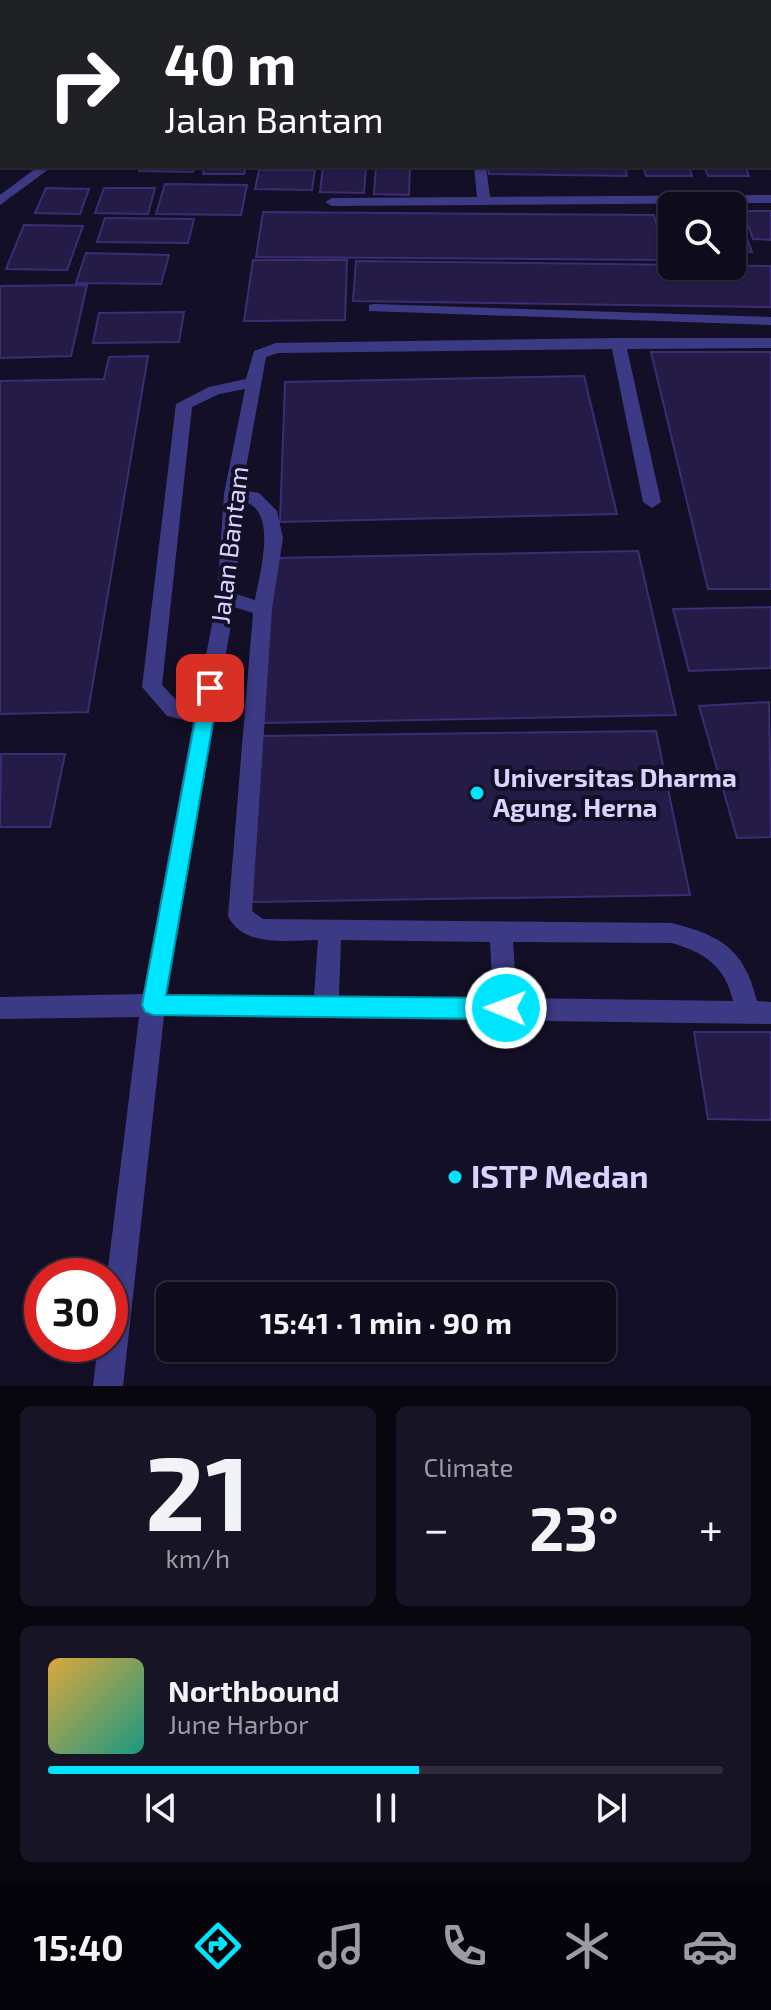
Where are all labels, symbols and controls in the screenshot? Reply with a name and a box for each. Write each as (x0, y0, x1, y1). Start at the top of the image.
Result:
text: 40 m (164, 29, 296, 96)
icon: right (32, 32, 136, 136)
text: Jalan Bantam (164, 97, 383, 140)
map controls (658, 192, 746, 280)
button: search (658, 192, 746, 280)
street label: Jalan Bantam (203, 464, 254, 625)
pin (176, 654, 244, 722)
icon: arrive (188, 666, 232, 710)
place label: Universitas Dharma Agung. Herna (493, 761, 737, 822)
marker: Universitas Dharma Agung. Herna (468, 784, 486, 802)
position arrow (464, 966, 548, 1050)
place label: ISTP Medan (471, 1156, 648, 1194)
marker: ISTP Medan (446, 1168, 464, 1186)
speed limit sign: 30 (24, 1258, 128, 1362)
text: 15:41 · 1 min · 90 m (260, 1304, 512, 1340)
text: 21 (145, 1427, 250, 1552)
text: Climate (424, 1451, 513, 1482)
text: 23° (529, 1491, 619, 1563)
text: − (424, 1501, 449, 1554)
text: + (699, 1501, 723, 1554)
text: km/h (165, 1542, 230, 1573)
text: Northbound (168, 1672, 340, 1708)
text: June Harbor (168, 1708, 309, 1739)
icon: previous (139, 1786, 183, 1830)
icon: pause (364, 1786, 408, 1830)
icon: next (589, 1786, 633, 1830)
icon: directions (190, 1918, 246, 1974)
icon: music (313, 1918, 369, 1974)
icon: phone (436, 1918, 492, 1974)
icon: climate (559, 1918, 615, 1974)
icon: car (682, 1918, 738, 1974)
text: 15:40 (33, 1925, 124, 1968)

